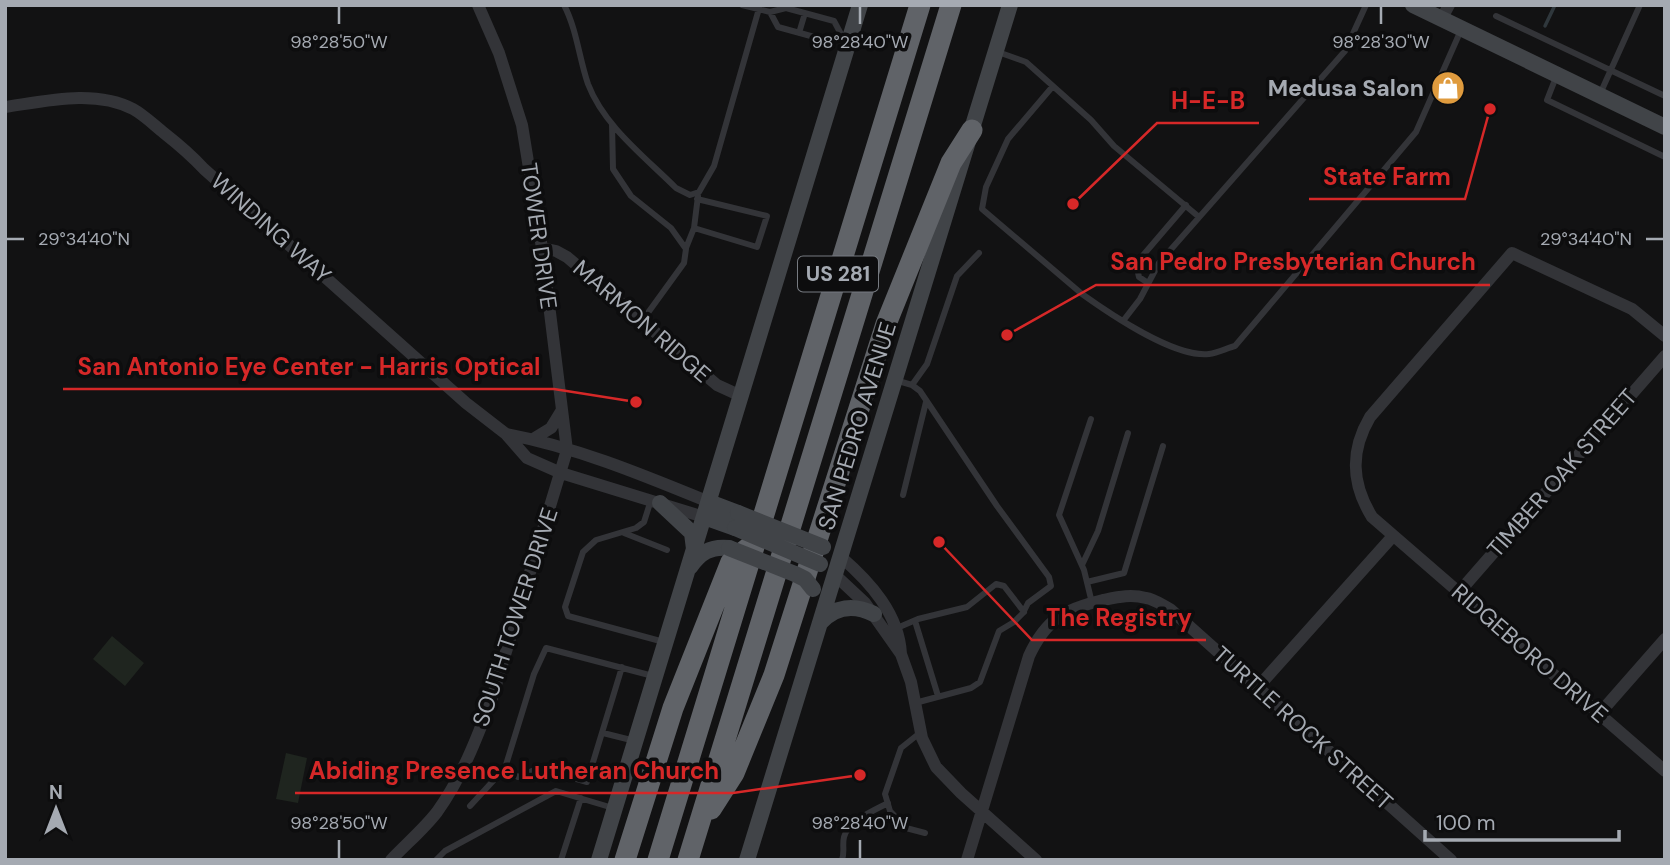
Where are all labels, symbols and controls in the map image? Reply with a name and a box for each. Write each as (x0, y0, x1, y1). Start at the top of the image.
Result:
text: 98°28'50"W (290, 30, 388, 54)
text: 98°28'40"W (812, 30, 908, 54)
text: 98°28'30"W (1332, 30, 1430, 54)
shop icon: Medusa Salon (1429, 69, 1467, 107)
place label: Medusa Salon (1268, 73, 1424, 103)
callout: H-E-B (1157, 78, 1259, 123)
text: H-E-B (1171, 85, 1245, 116)
callout: State Farm (1309, 154, 1465, 199)
street label: TOWER DRIVE (514, 161, 564, 311)
text: State Farm (1323, 161, 1451, 192)
street label: WINDING WAY (205, 166, 337, 290)
text: 29°34'40"N (38, 227, 130, 251)
text: 29°34'40"N (1540, 227, 1632, 251)
callout: San Pedro Presbyterian Church (1096, 240, 1490, 285)
text: San Pedro Presbyterian Church (1110, 246, 1476, 277)
street label: MARMON RIDGE (567, 253, 717, 389)
road number: US 281 (798, 256, 878, 292)
street label: SAN PEDRO AVENUE (811, 318, 903, 534)
callout: San Antonio Eye Center - Harris Optical (63, 344, 554, 389)
text: San Antonio Eye Center - Harris Optical (77, 351, 541, 382)
street label: TIMBER OAK STREET (1480, 382, 1644, 564)
street label: SOUTH TOWER DRIVE (465, 504, 565, 730)
street label: RIDGEBORO DRIVE (1446, 577, 1614, 729)
callout: The Registry (1032, 595, 1206, 640)
text: The Registry (1046, 602, 1192, 633)
street label: TURTLE ROCK STREET (1207, 639, 1399, 817)
callout: Abiding Presence Lutheran Church (295, 748, 733, 793)
text: Abiding Presence Lutheran Church (309, 755, 719, 786)
north arrow (21, 774, 91, 844)
text: N (49, 780, 63, 805)
scale bar (1425, 798, 1619, 842)
text: 100 m (1436, 809, 1496, 837)
text: 98°28'50"W (290, 811, 388, 835)
text: 98°28'40"W (812, 811, 908, 835)

